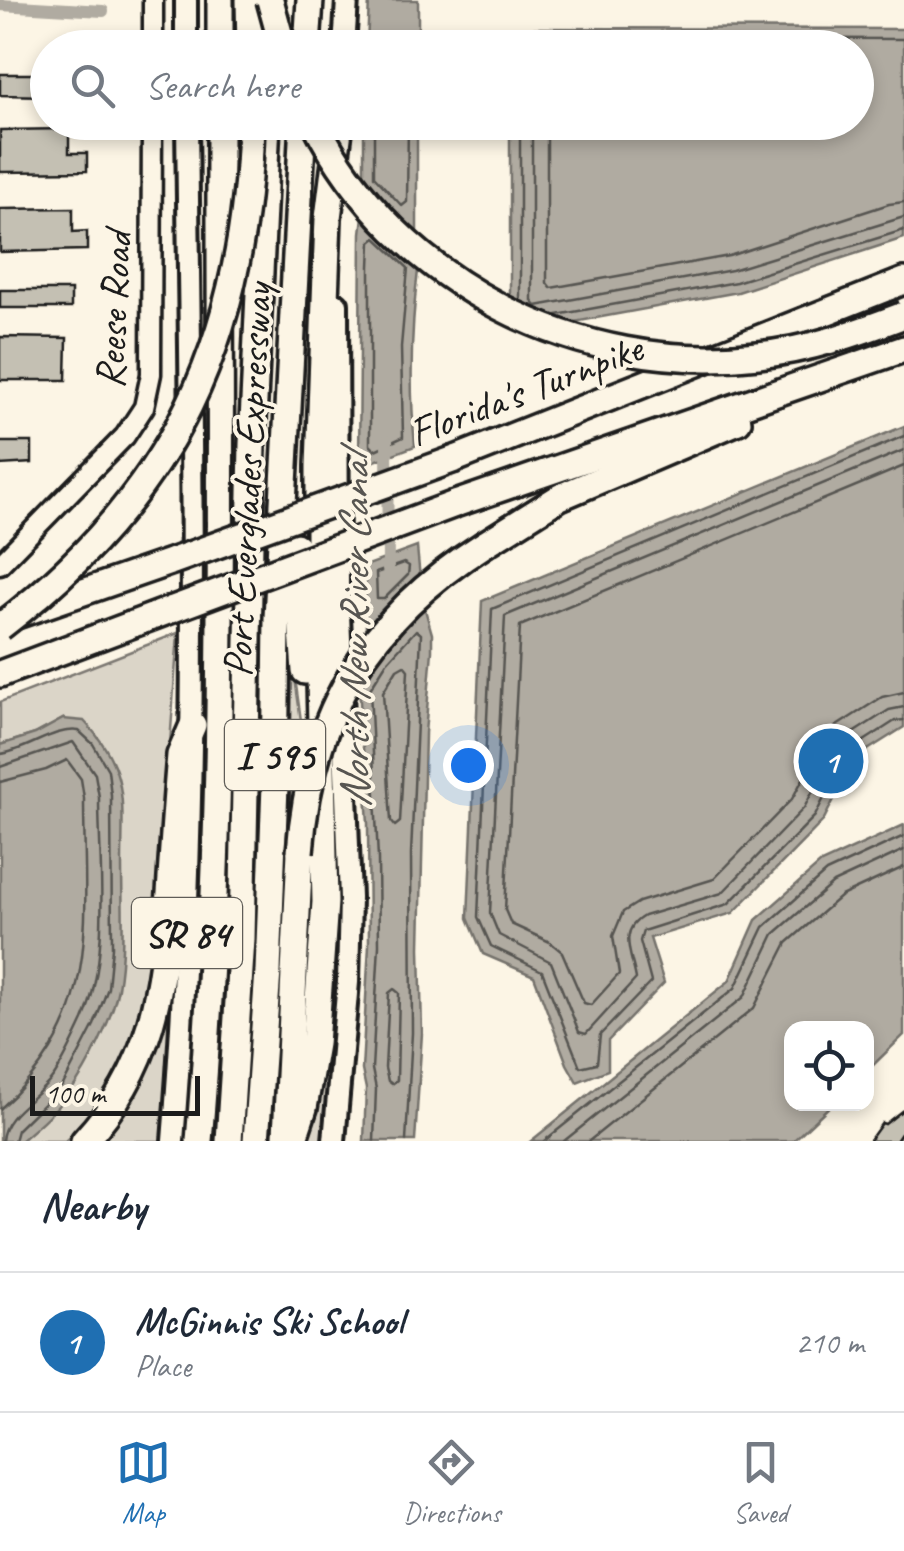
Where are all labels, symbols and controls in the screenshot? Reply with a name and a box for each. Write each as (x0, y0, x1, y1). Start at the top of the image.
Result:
search box (30, 30, 874, 140)
icon: search (65, 58, 120, 113)
text: Search here (145, 62, 300, 109)
street label: Reese Road (83, 224, 144, 390)
street label: Port Everglades Expressway (211, 278, 284, 678)
street label: Florida's Turnpike (401, 321, 652, 459)
water label: North New River Canal (326, 441, 383, 808)
road number: I 595 (225, 720, 325, 790)
pin: 1 (798, 724, 864, 798)
your location (443, 740, 494, 791)
road number: SR 84 (132, 898, 242, 968)
map controls (784, 1021, 874, 1111)
button: locate (784, 1021, 874, 1111)
scale bar (30, 1071, 200, 1116)
text: 100 m (45, 1076, 105, 1111)
text: Nearby (40, 1180, 146, 1233)
text: McGinnis Ski School (135, 1298, 403, 1345)
text: 1 (65, 1322, 80, 1363)
text: 210 m (795, 1322, 864, 1363)
text: Place (135, 1345, 191, 1386)
tab: Map (116, 1435, 171, 1530)
tab: Directions (403, 1435, 501, 1530)
tab: Saved (733, 1435, 788, 1530)

